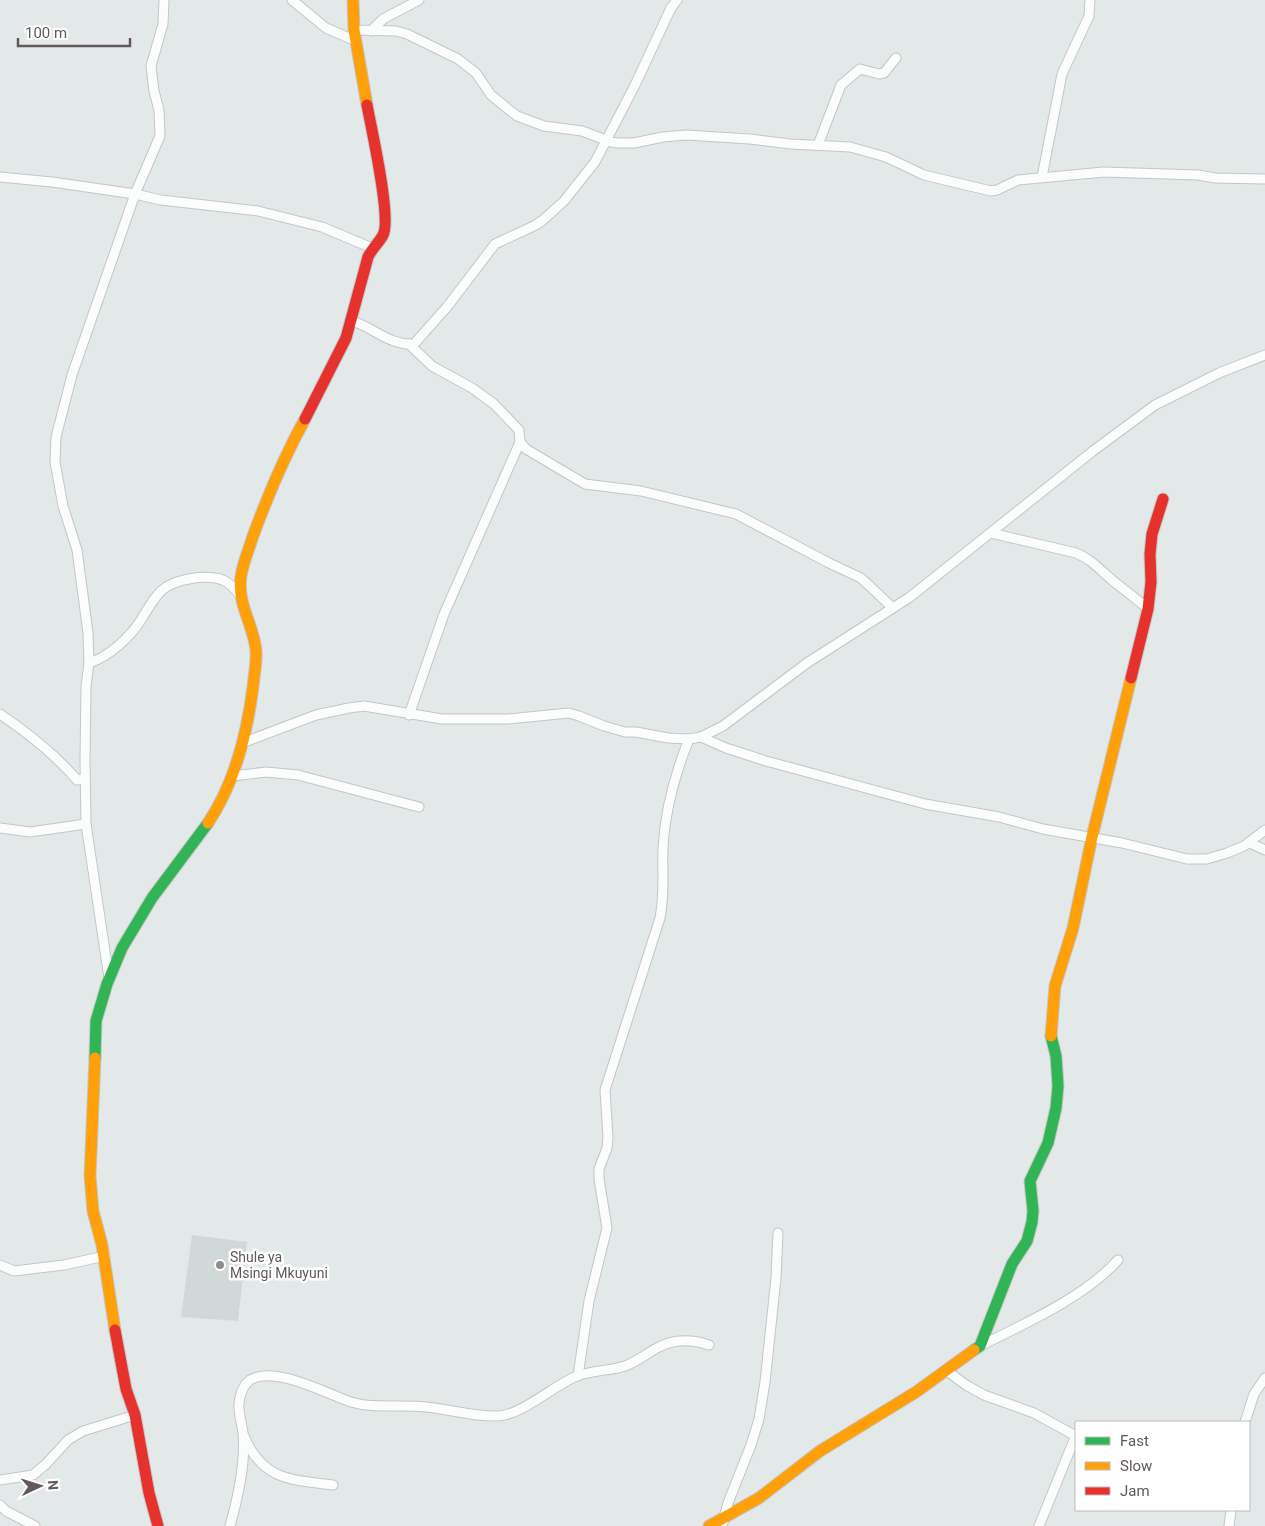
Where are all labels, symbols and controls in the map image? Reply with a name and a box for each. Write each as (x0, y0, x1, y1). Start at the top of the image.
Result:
scale bar (18, 15, 130, 47)
text: 100 m (25, 24, 67, 42)
place label: Shule ya Msingi Mkuyuni (230, 1249, 328, 1281)
marker: Shule ya Msingi Mkuyuni (214, 1259, 226, 1271)
legend (1075, 1421, 1250, 1511)
text: Fast (1120, 1432, 1149, 1450)
text: Slow (1120, 1457, 1152, 1475)
north arrow (15, 1461, 65, 1511)
text: N (45, 1480, 61, 1491)
text: Jam (1120, 1482, 1150, 1500)

